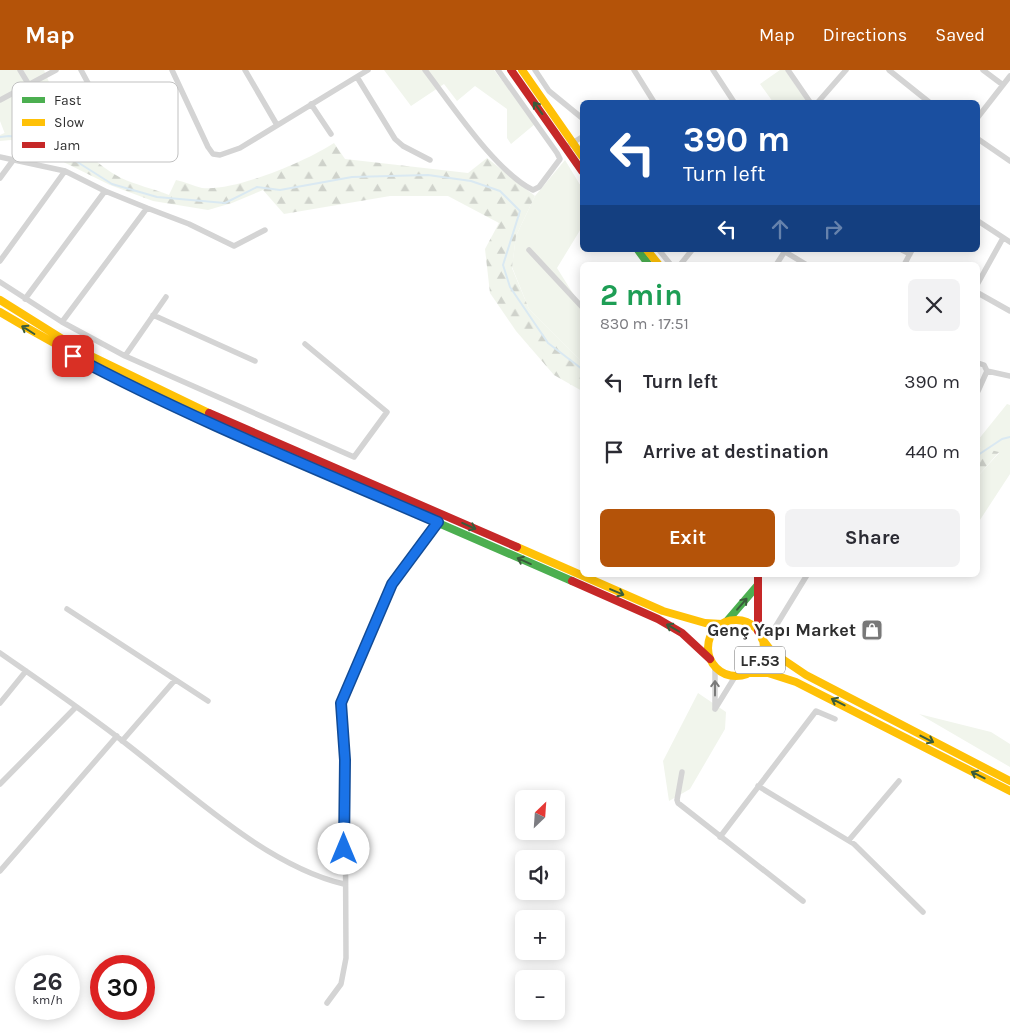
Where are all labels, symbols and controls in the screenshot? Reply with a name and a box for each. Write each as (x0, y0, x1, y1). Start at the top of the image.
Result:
text: Map (25, 21, 75, 49)
text: Map (759, 24, 795, 46)
text: Directions (823, 24, 907, 46)
text: Saved (935, 24, 985, 46)
legend (12, 82, 178, 162)
text: Fast (54, 92, 81, 109)
one-way arrow (533, 102, 544, 115)
text: Slow (54, 114, 84, 131)
text: 390 m (683, 119, 790, 160)
icon: left (600, 120, 665, 185)
text: Jam (54, 137, 80, 154)
text: Turn left (683, 161, 766, 187)
icon: left (713, 215, 741, 243)
icon: ahead (766, 215, 794, 243)
icon: right (819, 215, 847, 243)
text: 2 min (600, 277, 683, 313)
button: close (908, 279, 960, 331)
text: 830 m · 17:51 (600, 314, 689, 333)
one-way arrow (21, 325, 35, 335)
pin (52, 335, 94, 377)
icon: arrive (59, 342, 87, 370)
icon: left (600, 368, 628, 396)
text: Turn left (643, 371, 718, 393)
text: 390 m (904, 371, 960, 393)
icon: arrive (600, 438, 628, 466)
text: Arrive at destination (643, 441, 829, 463)
text: 440 m (905, 441, 960, 463)
button: Exit (600, 509, 775, 567)
button: Share (785, 509, 960, 567)
one-way arrow (461, 522, 476, 532)
one-way arrow (517, 555, 532, 565)
one-way arrow (609, 587, 624, 597)
one-way arrow (736, 598, 747, 611)
shop icon: Genç Yapı Market (860, 618, 884, 642)
place label: Genç Yapı Market (707, 619, 856, 641)
one-way arrow (666, 622, 680, 632)
road number: LF.53 (735, 646, 785, 674)
one-way arrow (710, 680, 720, 696)
one-way arrow (830, 697, 845, 707)
one-way arrow (919, 735, 934, 744)
one-way arrow (970, 770, 985, 780)
north arrow (515, 790, 565, 840)
map controls (515, 790, 565, 1020)
position arrow (317, 822, 369, 874)
button: sound (515, 850, 565, 900)
button: + (515, 910, 565, 960)
speed limit sign: 30 (90, 955, 155, 1020)
text: 26 (32, 967, 63, 996)
button: − (515, 970, 565, 1020)
text: km/h (32, 993, 63, 1007)

